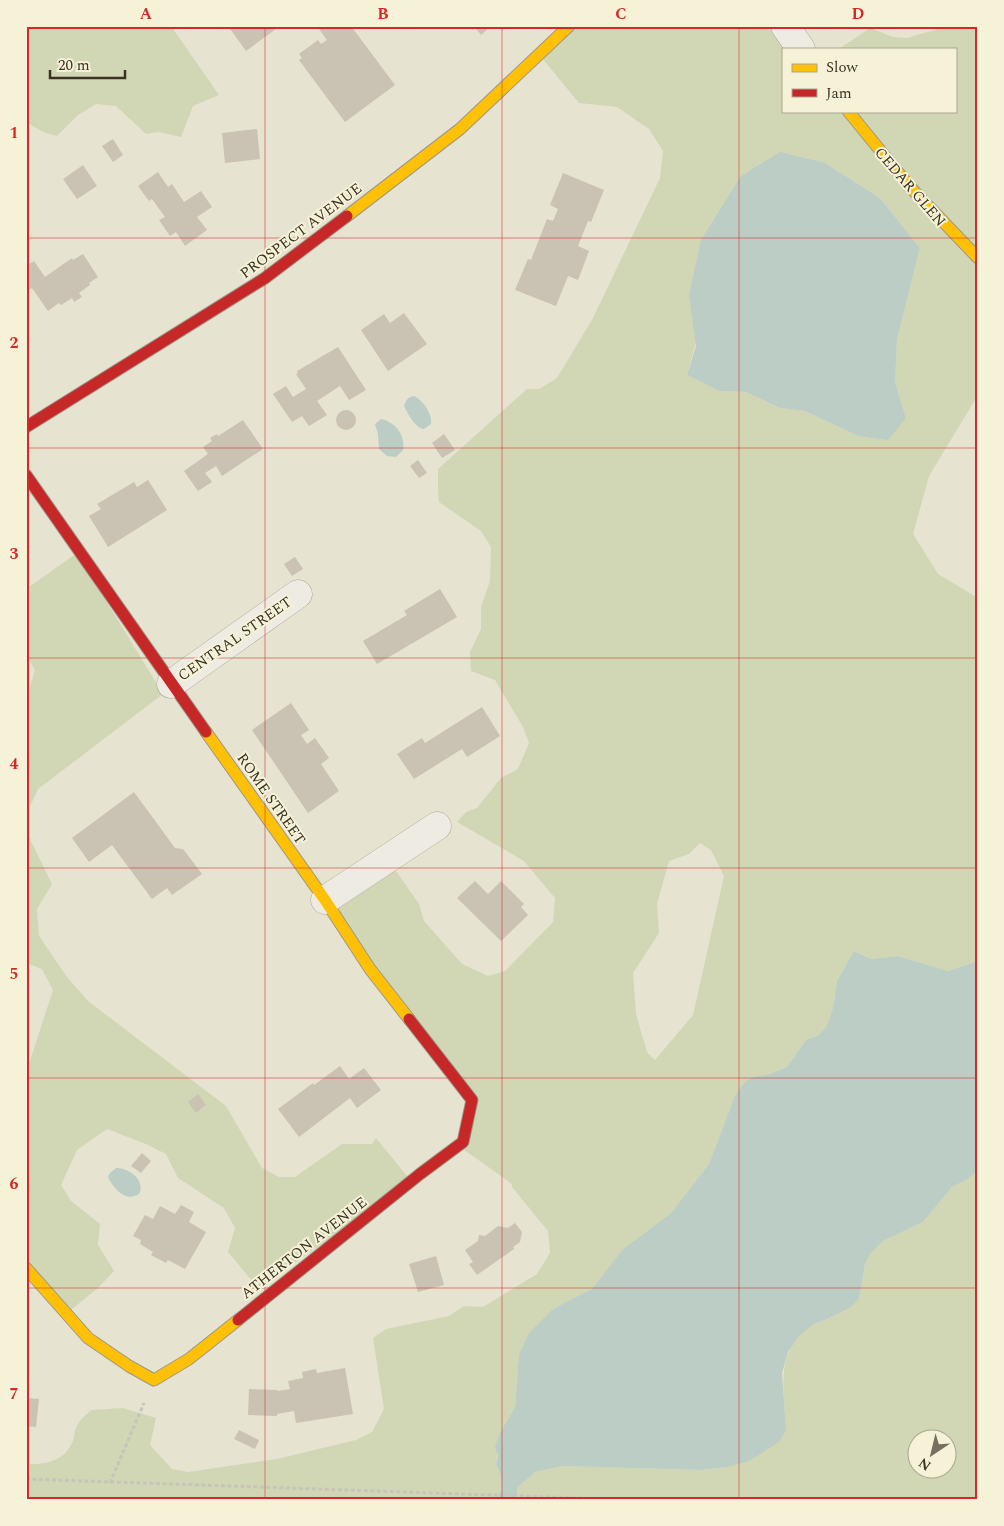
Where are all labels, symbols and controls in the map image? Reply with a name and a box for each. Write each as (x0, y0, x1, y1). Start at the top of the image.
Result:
text: A (140, 2, 153, 26)
text: B (377, 2, 389, 26)
text: C (615, 2, 627, 26)
text: D (852, 2, 865, 26)
scale bar (50, 48, 125, 80)
legend (782, 48, 956, 112)
text: 20 m (58, 54, 90, 77)
text: Slow (826, 56, 858, 79)
text: Jam (826, 82, 852, 105)
text: 1 (10, 121, 18, 145)
street label: CEDAR GLEN (869, 142, 951, 232)
street label: PROSPECT AVENUE (235, 177, 367, 285)
text: 2 (10, 331, 19, 355)
text: 3 (10, 542, 19, 566)
street label: CENTRAL STREET (173, 591, 297, 687)
street label: ROME STREET (231, 748, 311, 850)
text: 4 (10, 752, 19, 776)
text: 5 (10, 962, 18, 986)
text: 6 (10, 1172, 19, 1196)
street label: ATHERTON AVENUE (236, 1191, 372, 1305)
text: 7 (10, 1382, 19, 1406)
north arrow (906, 1428, 956, 1478)
text: N (914, 1452, 936, 1476)

